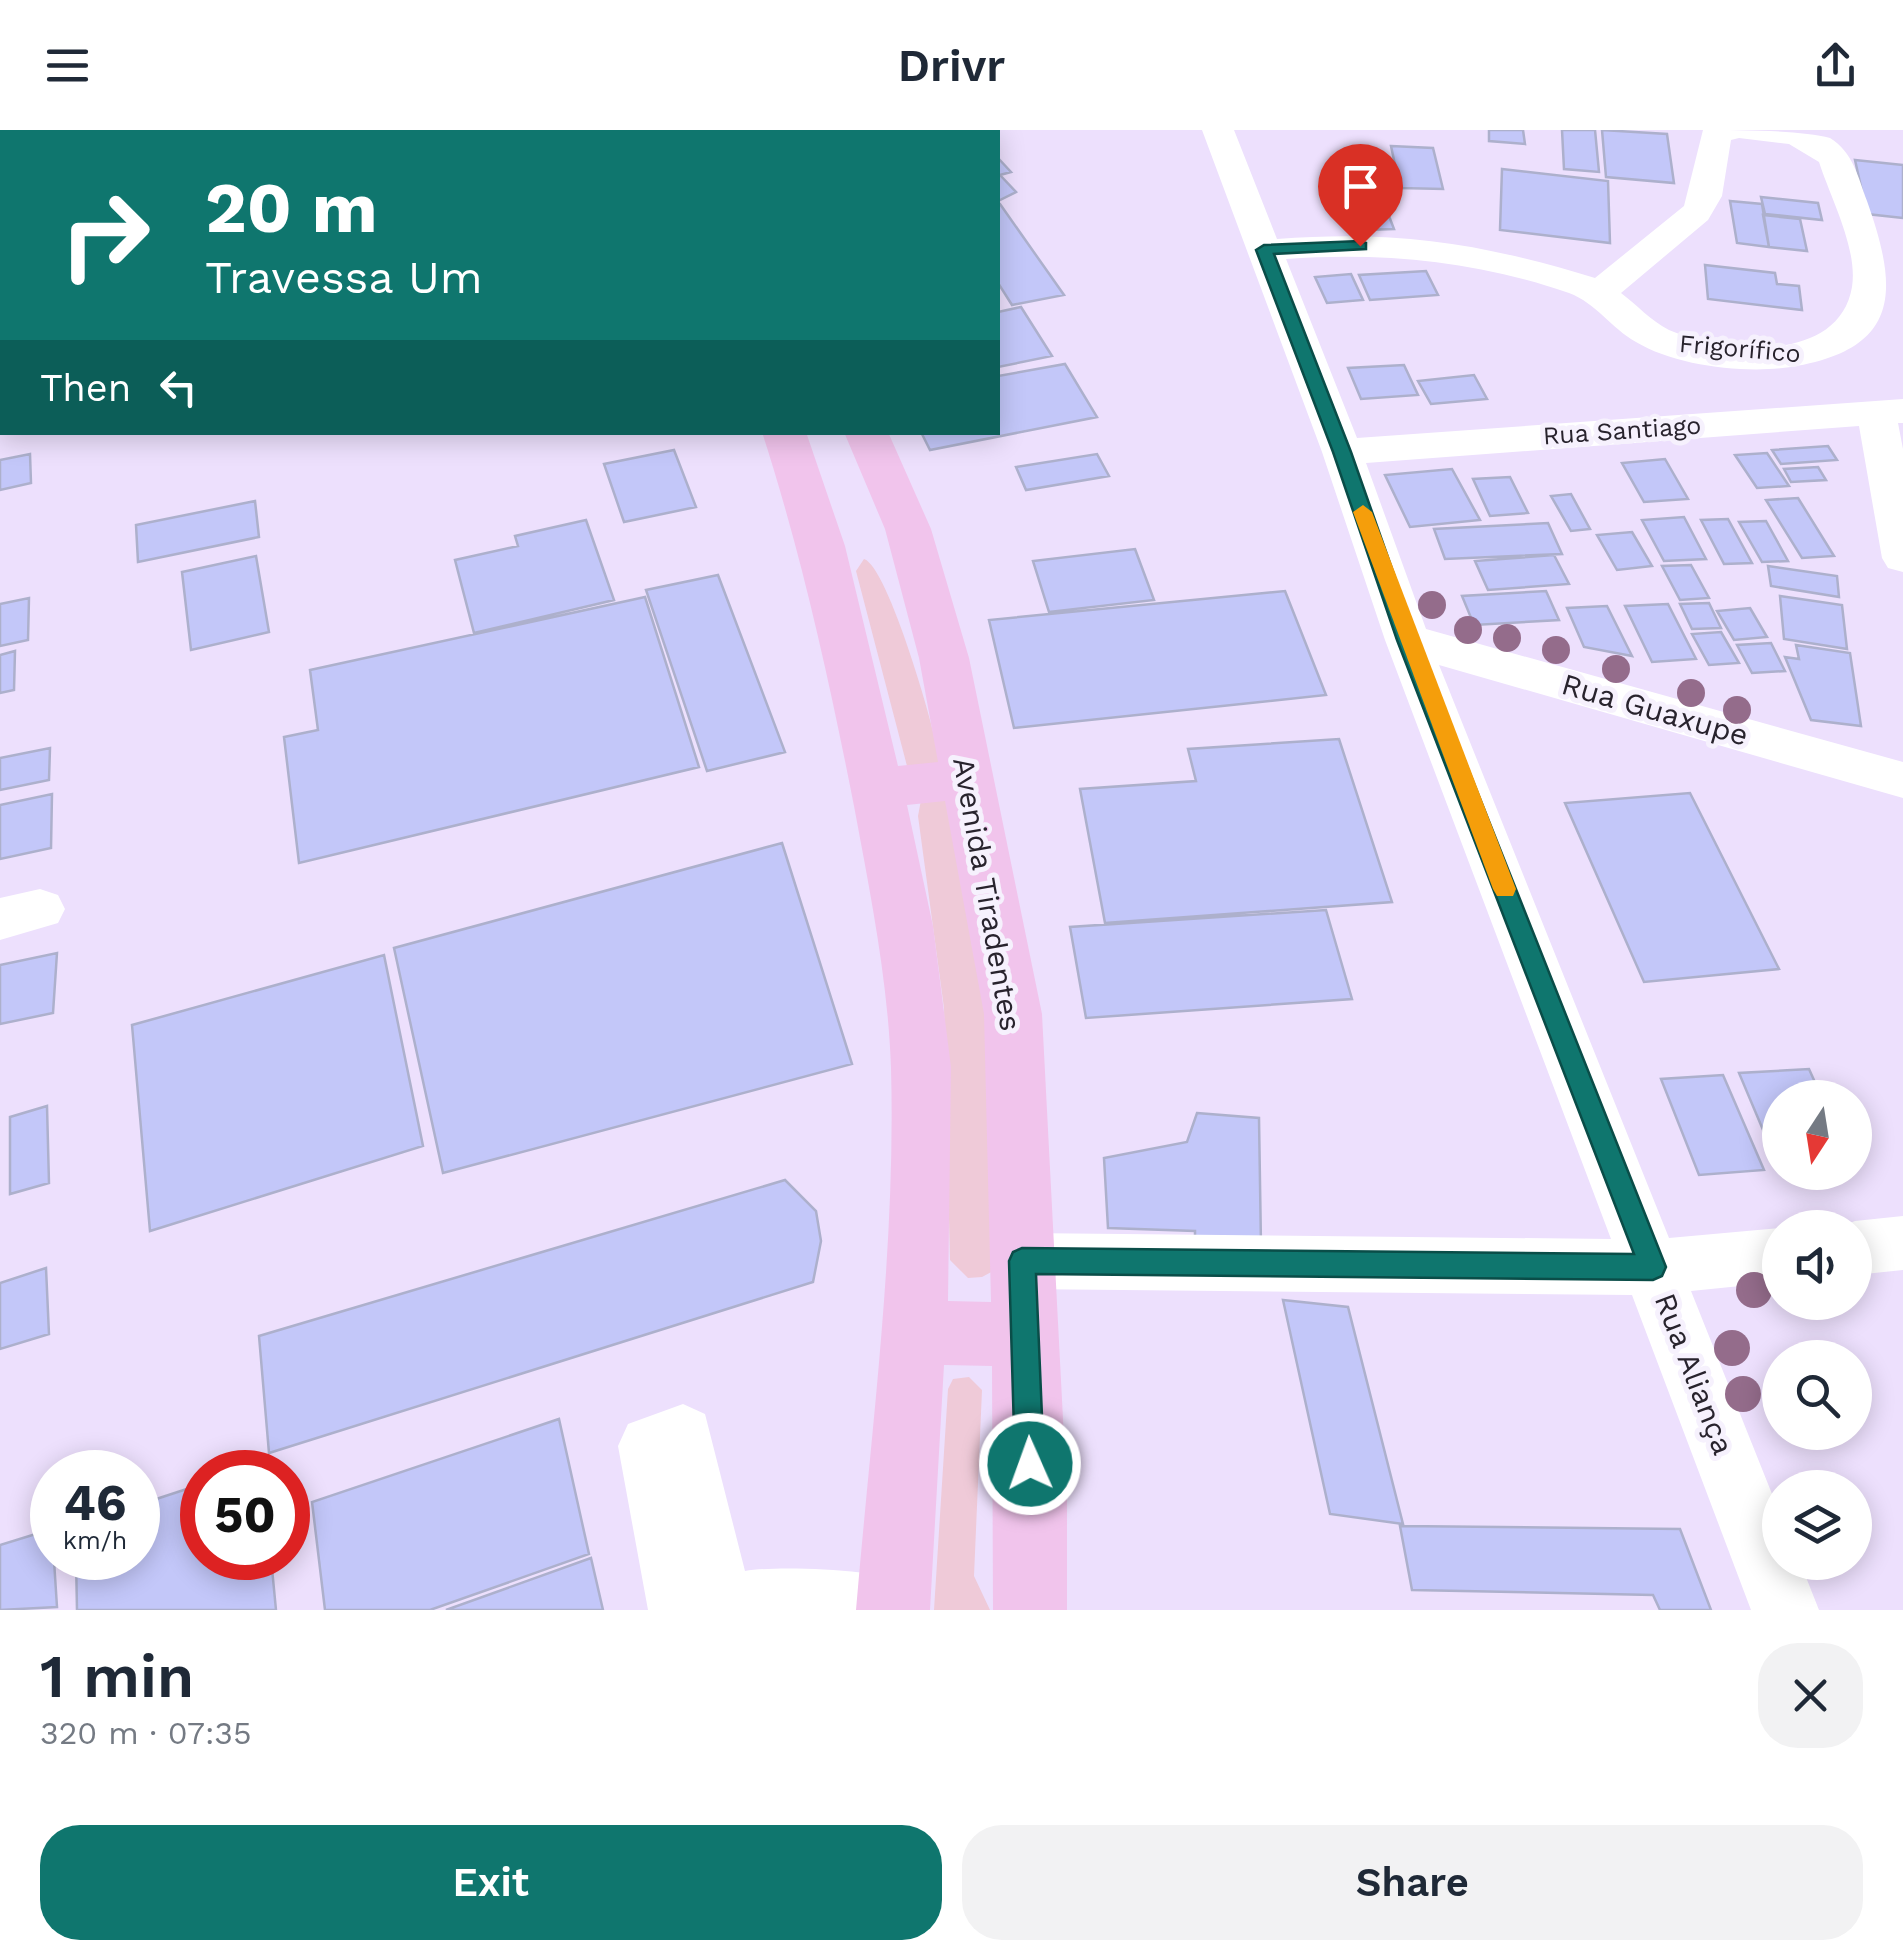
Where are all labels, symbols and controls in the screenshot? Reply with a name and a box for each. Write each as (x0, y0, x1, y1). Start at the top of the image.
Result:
icon: menu (40, 38, 95, 93)
icon: share (1808, 38, 1863, 93)
text: Drivr (898, 39, 1005, 92)
pin (1318, 144, 1403, 247)
icon: arrive (1333, 159, 1388, 214)
text: 20 m (205, 167, 378, 249)
icon: right (40, 170, 170, 300)
text: Travessa Um (205, 251, 483, 304)
street label: Frigorífico (1678, 329, 1802, 368)
icon: left (151, 360, 206, 415)
text: Then (40, 366, 131, 410)
street label: Rua Santiago (1542, 410, 1702, 450)
street label: Rua Guaxupe (1558, 666, 1752, 753)
street label: Avenida Tiradentes (946, 754, 1029, 1034)
north arrow (1762, 1080, 1872, 1190)
map controls (1762, 1080, 1872, 1580)
button: sound (1762, 1210, 1872, 1320)
street label: Rua Aliança (1648, 1288, 1741, 1459)
button: search (1762, 1340, 1872, 1450)
position arrow (978, 1412, 1082, 1516)
speed limit sign: 50 (180, 1450, 310, 1580)
button: layers (1762, 1470, 1872, 1580)
text: 46 (63, 1473, 127, 1532)
text: km/h (63, 1526, 127, 1555)
text: 1 min (40, 1641, 194, 1712)
button: close (1758, 1643, 1863, 1748)
text: 320 m · 07:35 (40, 1714, 252, 1752)
button: Exit (40, 1825, 942, 1940)
button: Share (962, 1825, 1863, 1940)

